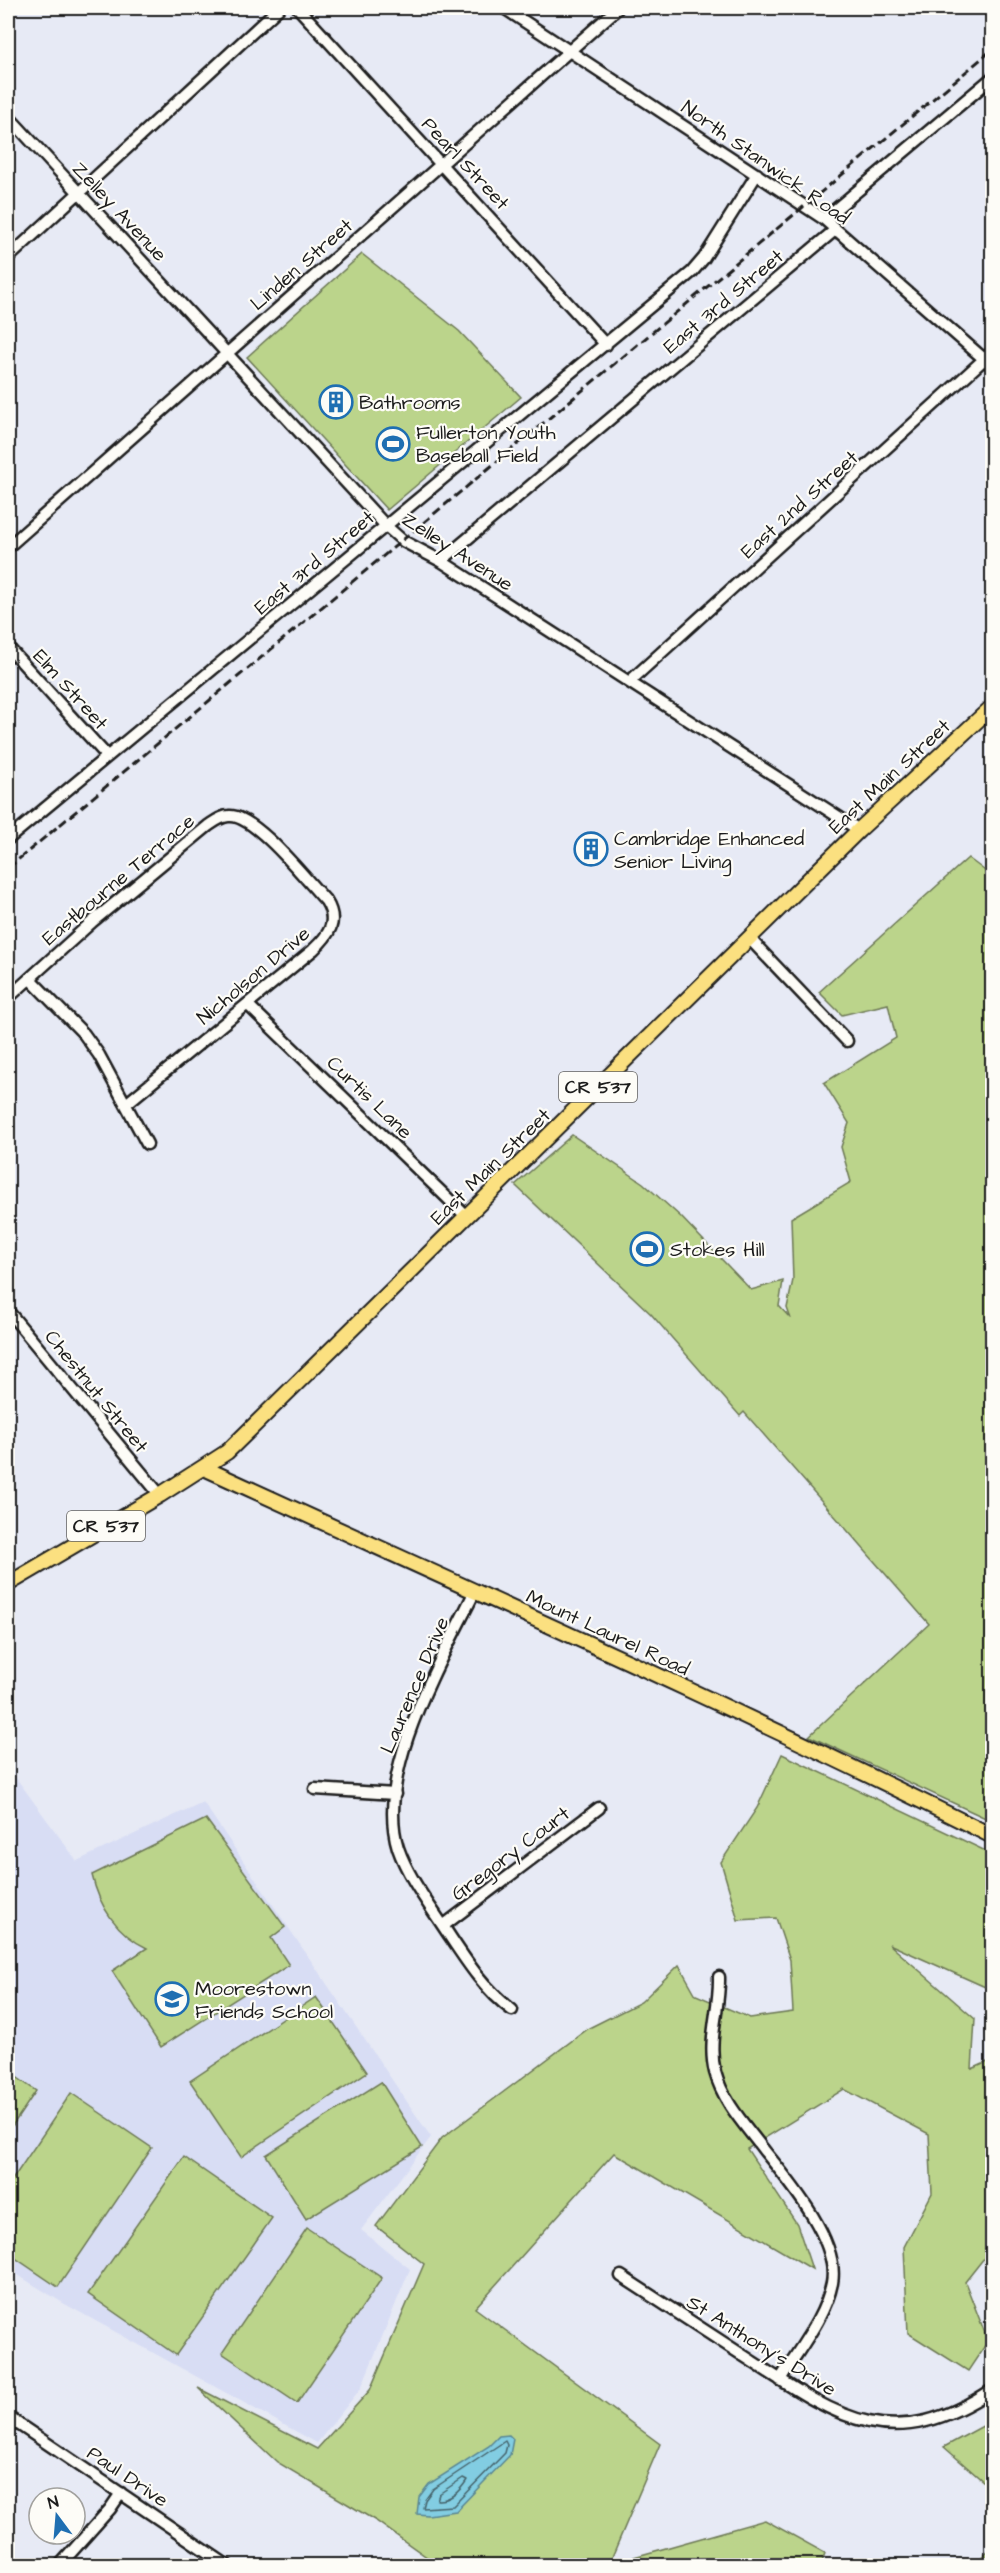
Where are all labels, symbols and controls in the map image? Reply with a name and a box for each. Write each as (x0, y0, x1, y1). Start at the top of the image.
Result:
street label: North Stanwick Road (675, 94, 855, 232)
street label: Pearl Street (415, 111, 516, 216)
street label: Zelley Avenue (65, 155, 173, 269)
street label: Linden Street (244, 212, 359, 317)
street label: East 3rd Street (657, 243, 790, 360)
building icon: Bathrooms (318, 384, 354, 420)
place label: Bathrooms (359, 389, 461, 417)
place label: Fullerton Youth Baseball Field (416, 419, 556, 470)
sports icon: Fullerton Youth Baseball Field (375, 426, 411, 462)
street label: East 2nd Street (735, 444, 865, 565)
street label: East 3rd Street (248, 504, 381, 621)
street label: Zelley Avenue (396, 505, 519, 599)
street label: Elm Street (26, 643, 114, 736)
street label: East Main Street (822, 713, 957, 841)
street label: Eastbourne Terrace (36, 807, 201, 952)
place label: Cambridge Enhanced Senior Living (614, 825, 804, 877)
building icon: Cambridge Enhanced Senior Living (573, 831, 609, 867)
street label: Nicholson Drive (191, 920, 316, 1032)
street label: Curtis Lane (320, 1050, 418, 1146)
road number: CR 537 (559, 1072, 637, 1102)
street label: East Main Street (424, 1102, 557, 1232)
sports icon: Stokes Hill (629, 1231, 665, 1267)
place label: Stokes Hill (670, 1236, 765, 1264)
street label: Chestnut Street (38, 1324, 155, 1459)
road number: CR 537 (67, 1511, 145, 1541)
street label: Mount Laurel Road (521, 1583, 694, 1683)
street label: Laurence Drive (374, 1613, 456, 1758)
street label: Gregory Court (445, 1800, 576, 1909)
place label: Moorestown Friends School (195, 1975, 333, 2026)
school or university icon: Moorestown Friends School (154, 1981, 190, 2017)
street label: St Anthony's Drive (681, 2289, 842, 2404)
street label: Paul Drive (81, 2439, 174, 2514)
north arrow (27, 2486, 87, 2546)
text: N (45, 2491, 61, 2514)

